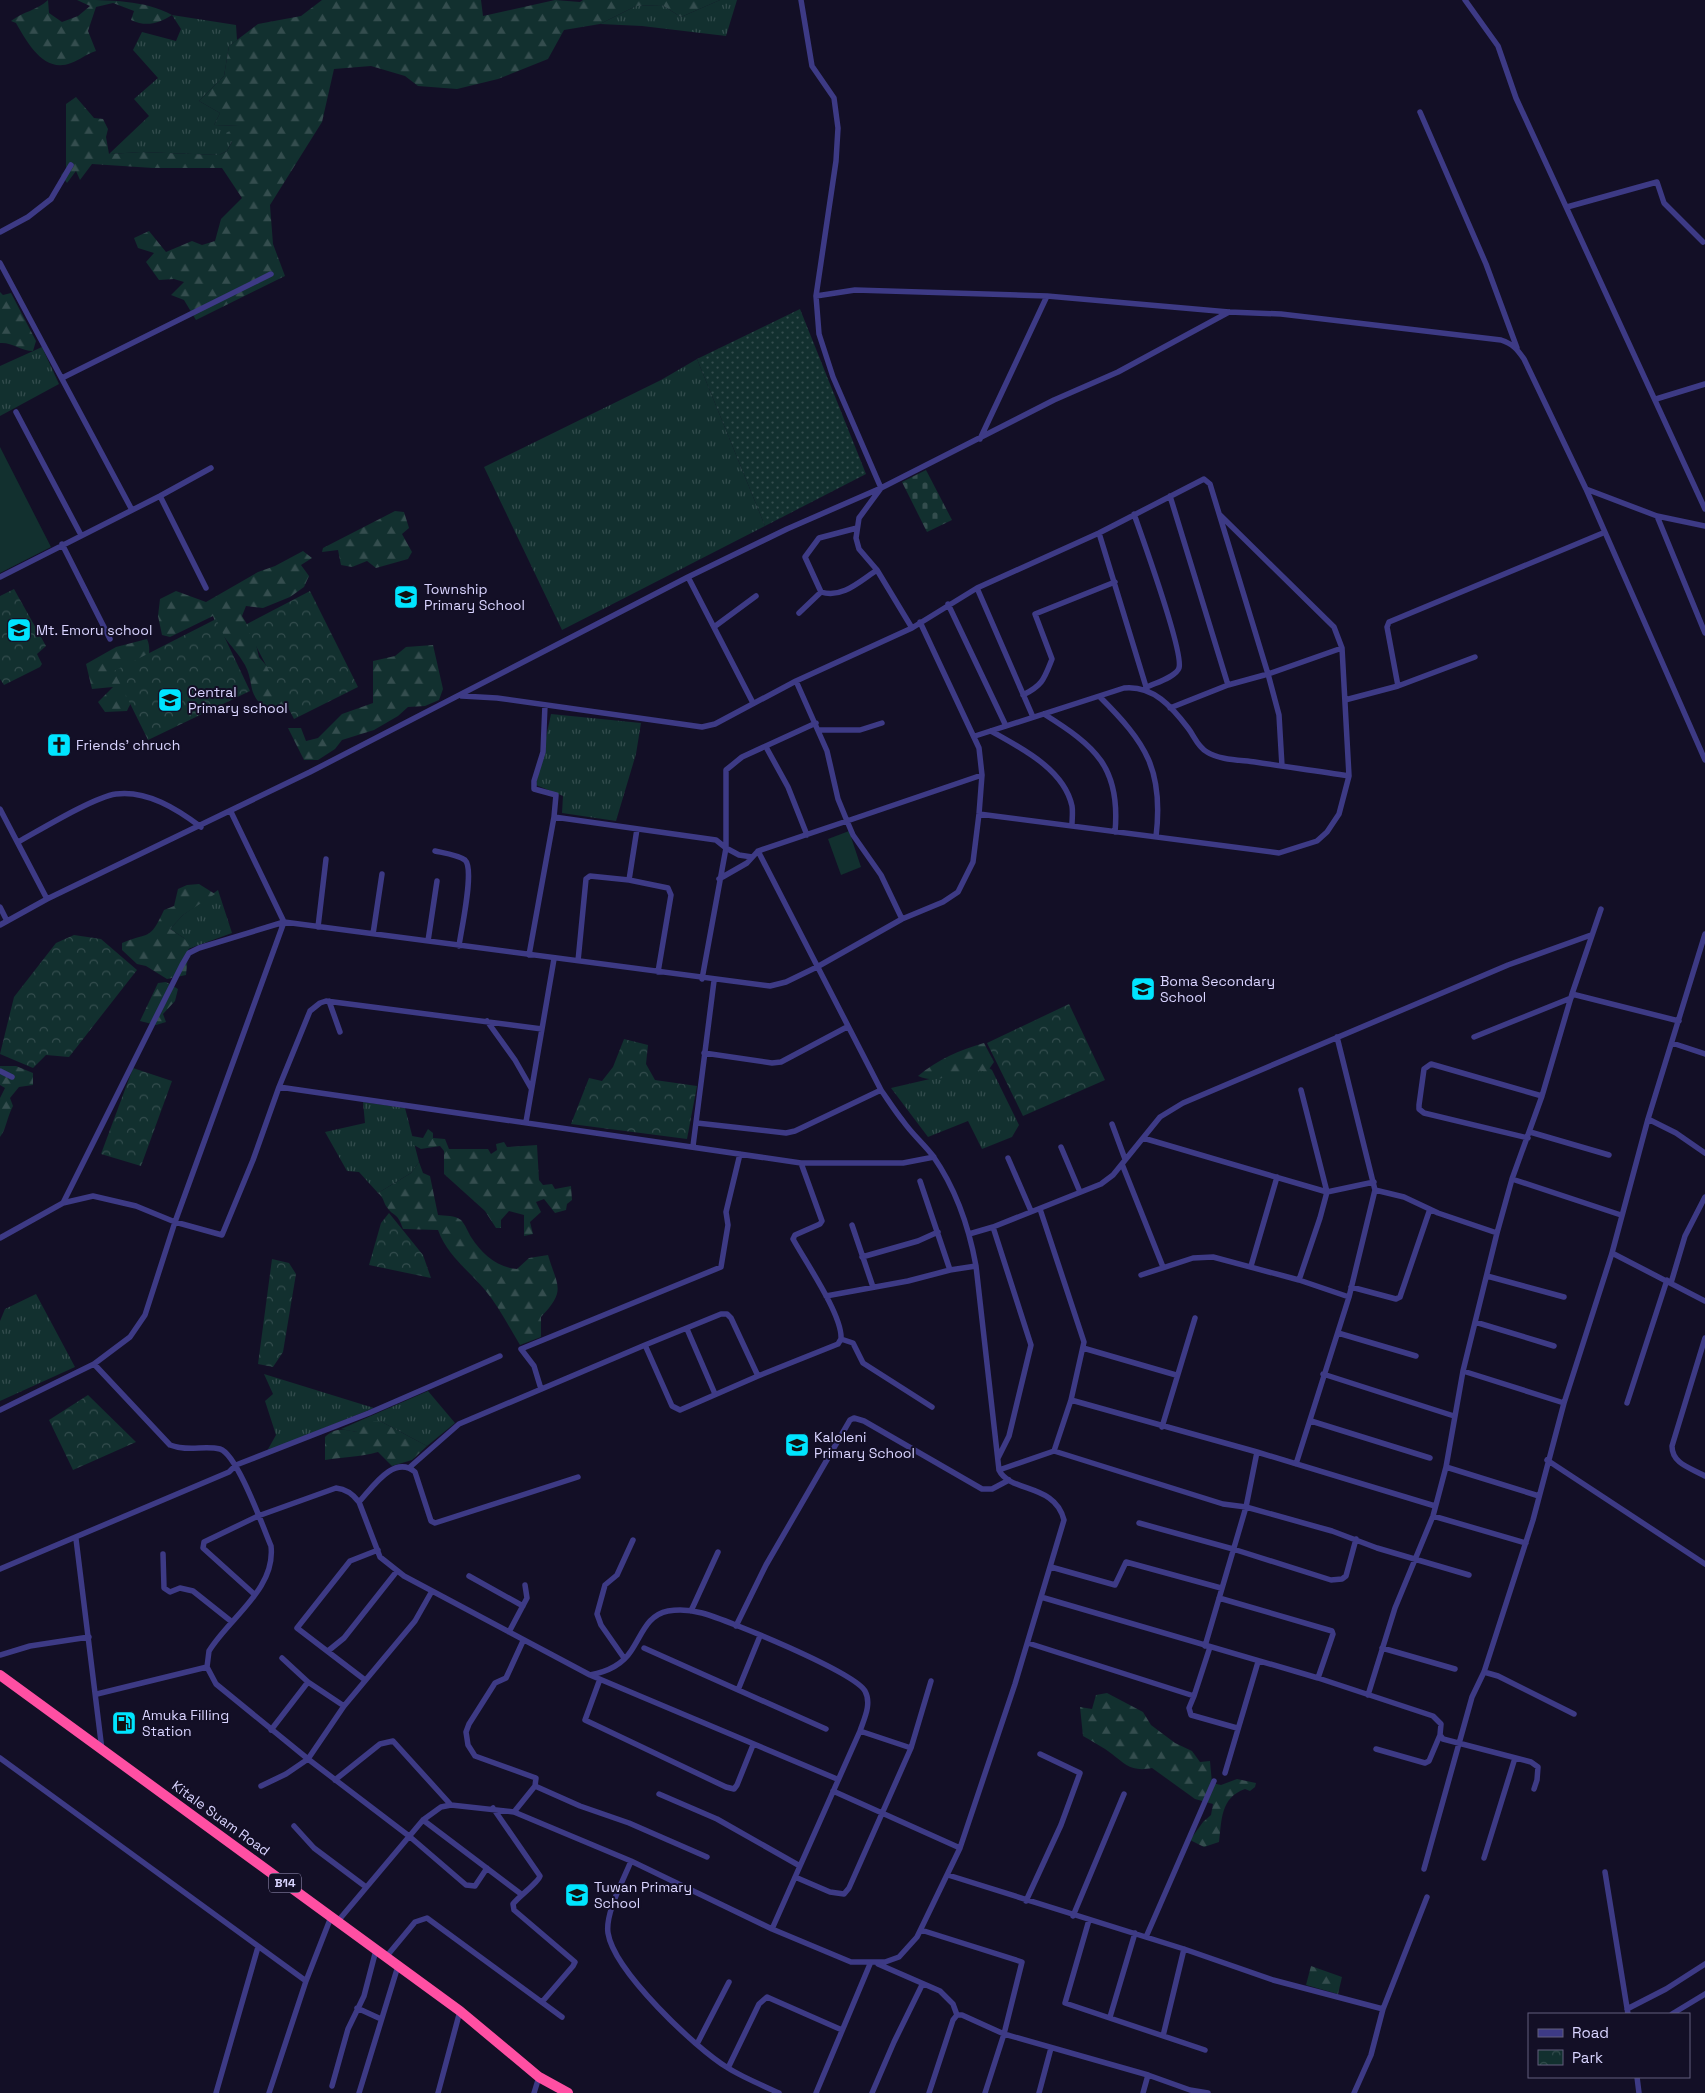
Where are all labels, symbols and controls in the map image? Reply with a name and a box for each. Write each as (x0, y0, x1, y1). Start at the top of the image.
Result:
place label: Township Primary School (424, 580, 525, 614)
school or university icon: Township Primary School (393, 584, 419, 610)
school or university icon: Mt. Emoru school (6, 617, 32, 643)
place label: Mt. Emoru school (36, 621, 152, 639)
place label: Central Primary school (188, 683, 288, 717)
school or university icon: Central Primary school (157, 687, 183, 713)
church icon: Friends' chruch (46, 732, 72, 758)
place label: Friends' chruch (76, 736, 180, 754)
place label: Boma Secondary School (1160, 972, 1275, 1006)
school or university icon: Boma Secondary School (1130, 976, 1156, 1002)
place label: Kaloleni Primary School (814, 1428, 915, 1462)
school or university icon: Kaloleni Primary School (784, 1432, 810, 1458)
place label: Amuka Filling Station (142, 1706, 229, 1740)
fuel station icon: Amuka Filling Station (111, 1710, 137, 1736)
street label: Kitale Suam Road (168, 1776, 274, 1860)
road number: B14 (269, 1874, 301, 1892)
place label: Tuwan Primary School (594, 1878, 692, 1912)
school or university icon: Tuwan Primary School (564, 1882, 590, 1908)
legend (1528, 2013, 1690, 2078)
text: Road (1572, 2023, 1609, 2042)
text: Park (1572, 2048, 1603, 2067)

